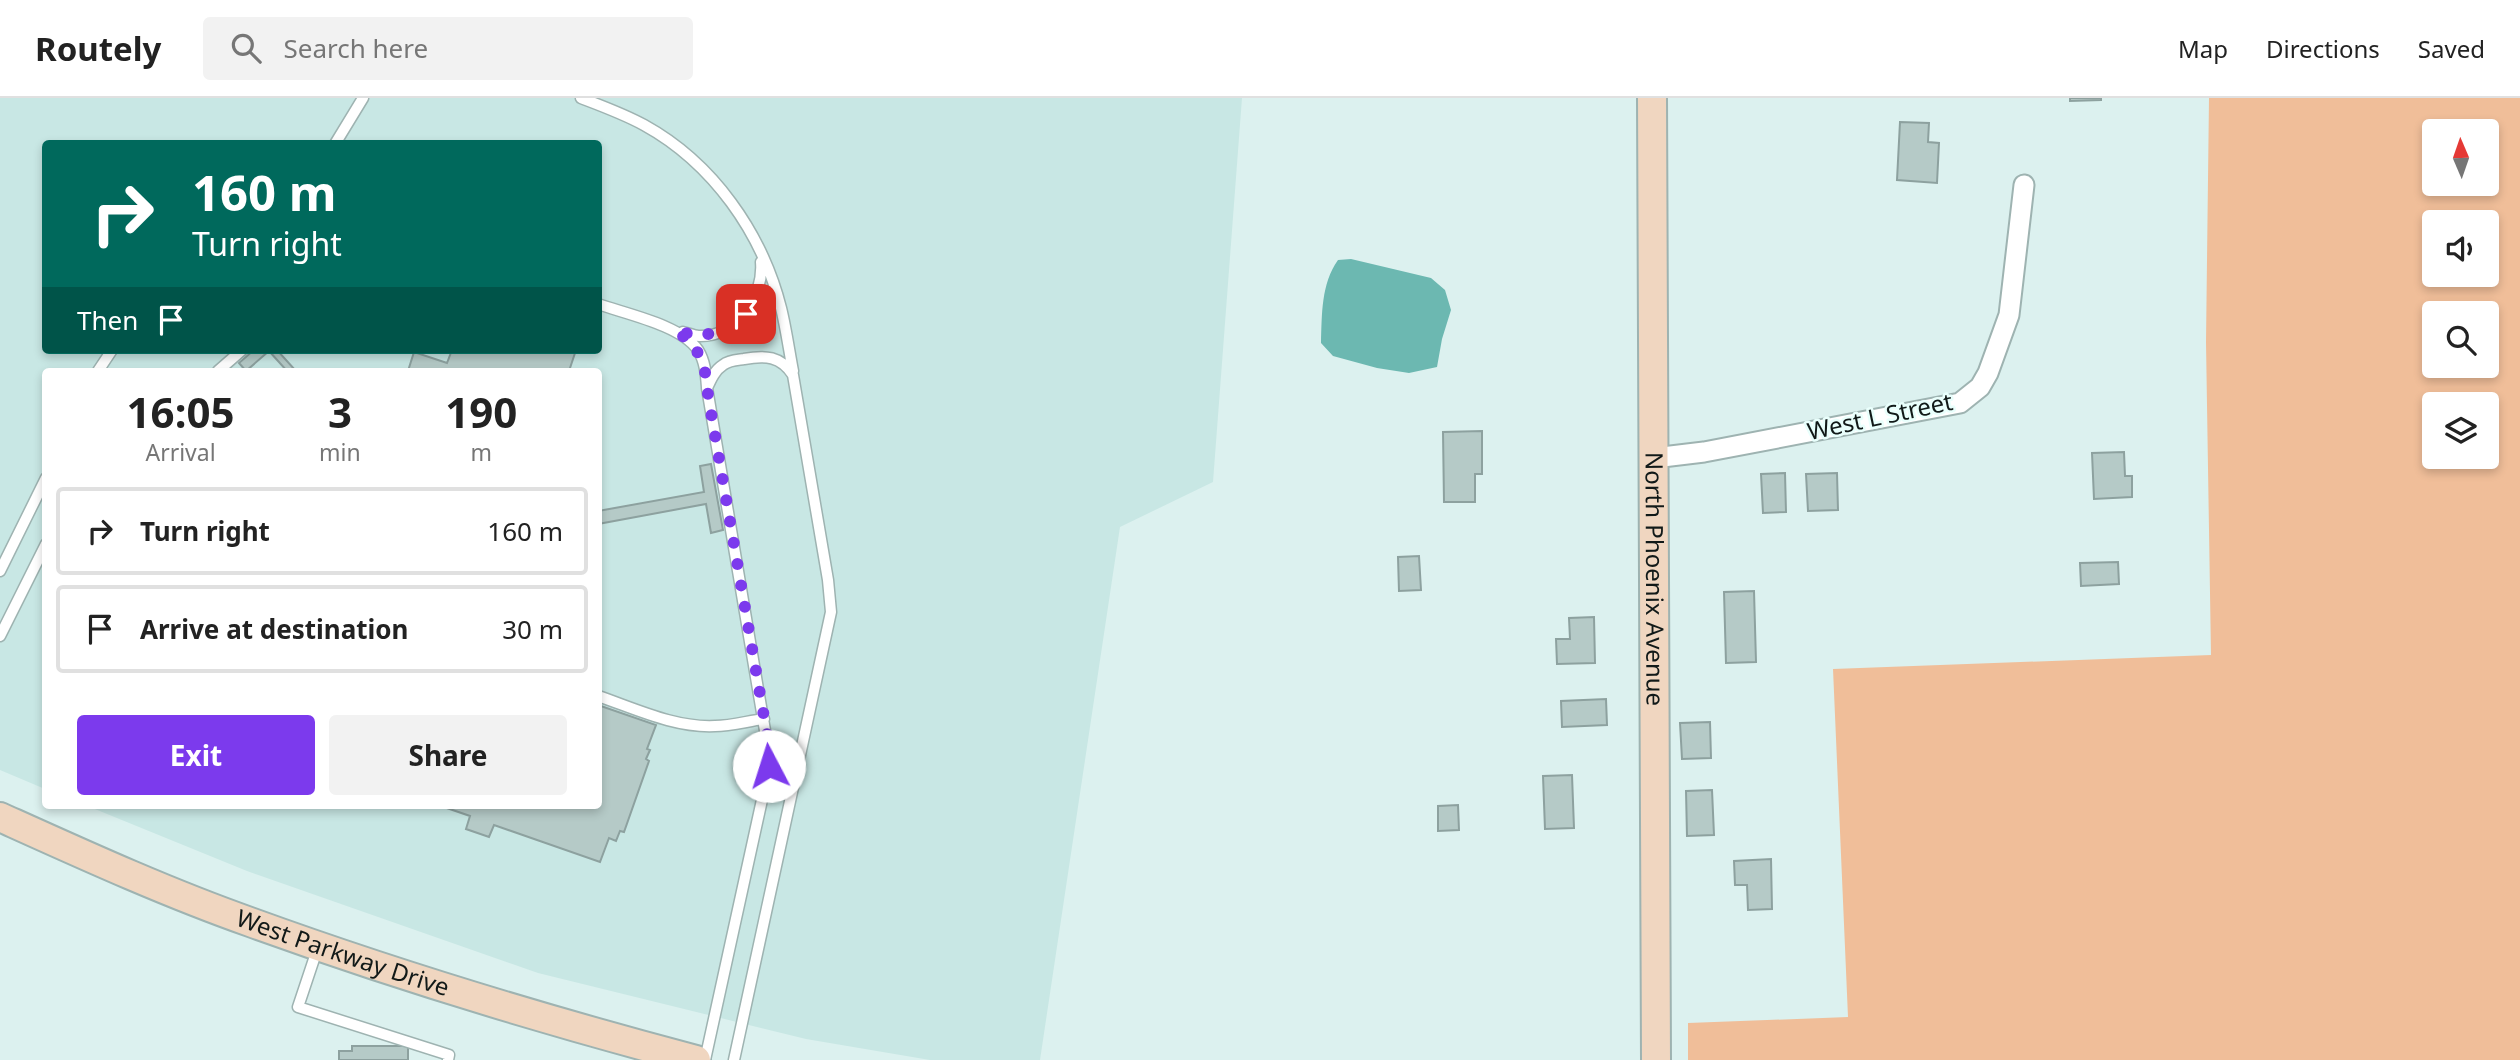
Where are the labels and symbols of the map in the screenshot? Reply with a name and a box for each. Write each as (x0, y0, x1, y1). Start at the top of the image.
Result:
north arrow (2422, 119, 2499, 196)
pin (716, 284, 776, 344)
street label: West L Street (1804, 384, 1956, 447)
street label: North Phoenix Avenue (1638, 452, 1673, 706)
position arrow (732, 729, 806, 803)
street label: West Parkway Drive (232, 900, 454, 1003)

